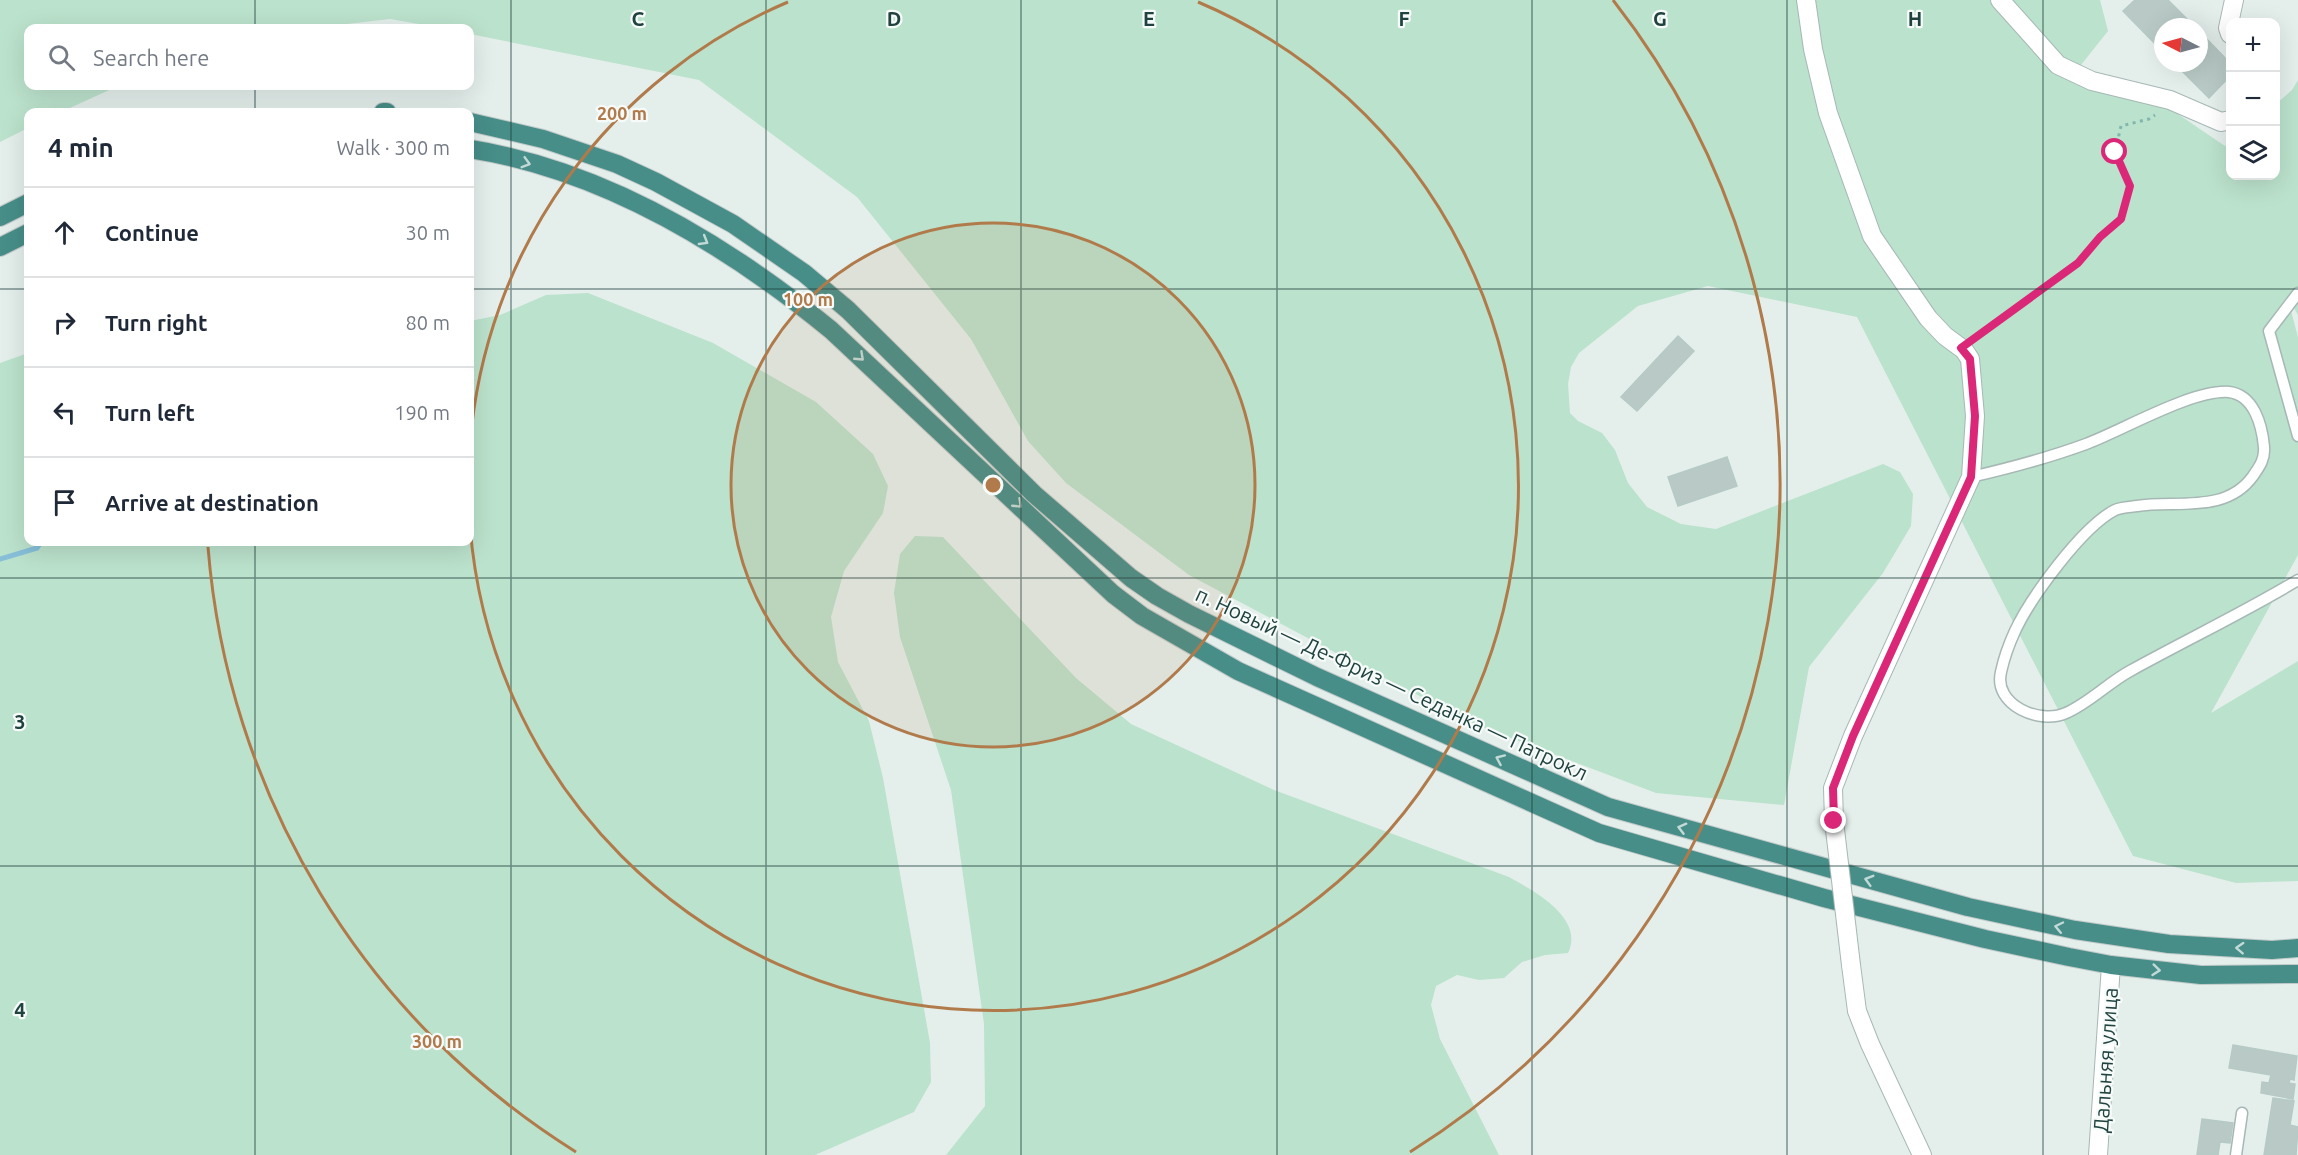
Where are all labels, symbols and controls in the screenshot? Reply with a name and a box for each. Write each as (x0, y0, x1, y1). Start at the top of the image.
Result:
text: C (632, 7, 645, 30)
text: D (887, 7, 901, 30)
text: E (1143, 7, 1155, 30)
text: F (1398, 7, 1410, 30)
text: G (1653, 7, 1667, 30)
text: H (1908, 7, 1922, 30)
north arrow (2154, 18, 2208, 72)
map controls (2226, 18, 2280, 180)
button: + (2226, 18, 2280, 72)
search box (24, 24, 474, 90)
icon: search (45, 41, 78, 74)
text: Search here (93, 45, 209, 70)
button: − (2226, 72, 2280, 126)
text: 200 m (597, 103, 647, 123)
button: layers (2226, 126, 2280, 180)
text: 4 min (48, 133, 114, 162)
text: Walk · 300 m (337, 136, 450, 159)
route start (2101, 138, 2127, 164)
one-way arrow (521, 155, 531, 168)
icon: ahead (48, 216, 81, 249)
text: Continue (105, 220, 199, 245)
text: 30 m (406, 221, 450, 244)
one-way arrow (698, 233, 708, 245)
text: 100 m (783, 289, 833, 309)
icon: right (48, 306, 81, 339)
text: Turn right (105, 310, 207, 335)
text: 80 m (406, 311, 450, 334)
one-way arrow (853, 349, 864, 360)
icon: left (48, 396, 81, 429)
text: Turn left (105, 400, 195, 425)
text: 190 m (394, 401, 450, 424)
centre of rings (983, 475, 1003, 495)
icon: arrive (48, 486, 81, 519)
text: Arrive at destination (105, 490, 319, 515)
one-way arrow (1010, 497, 1021, 508)
street label: п. Новый — Де-Фриз — Седанка — Патрокл (1192, 581, 1592, 785)
text: 3 (14, 710, 26, 733)
one-way arrow (1495, 754, 1506, 766)
route end (1820, 807, 1846, 833)
one-way arrow (1677, 823, 1687, 835)
one-way arrow (1865, 875, 1875, 887)
one-way arrow (2054, 921, 2064, 934)
one-way arrow (2235, 942, 2244, 955)
one-way arrow (2151, 963, 2161, 976)
street label: Дальняя улица (2088, 986, 2122, 1134)
text: 4 (14, 998, 26, 1021)
text: 300 m (412, 1031, 462, 1051)

